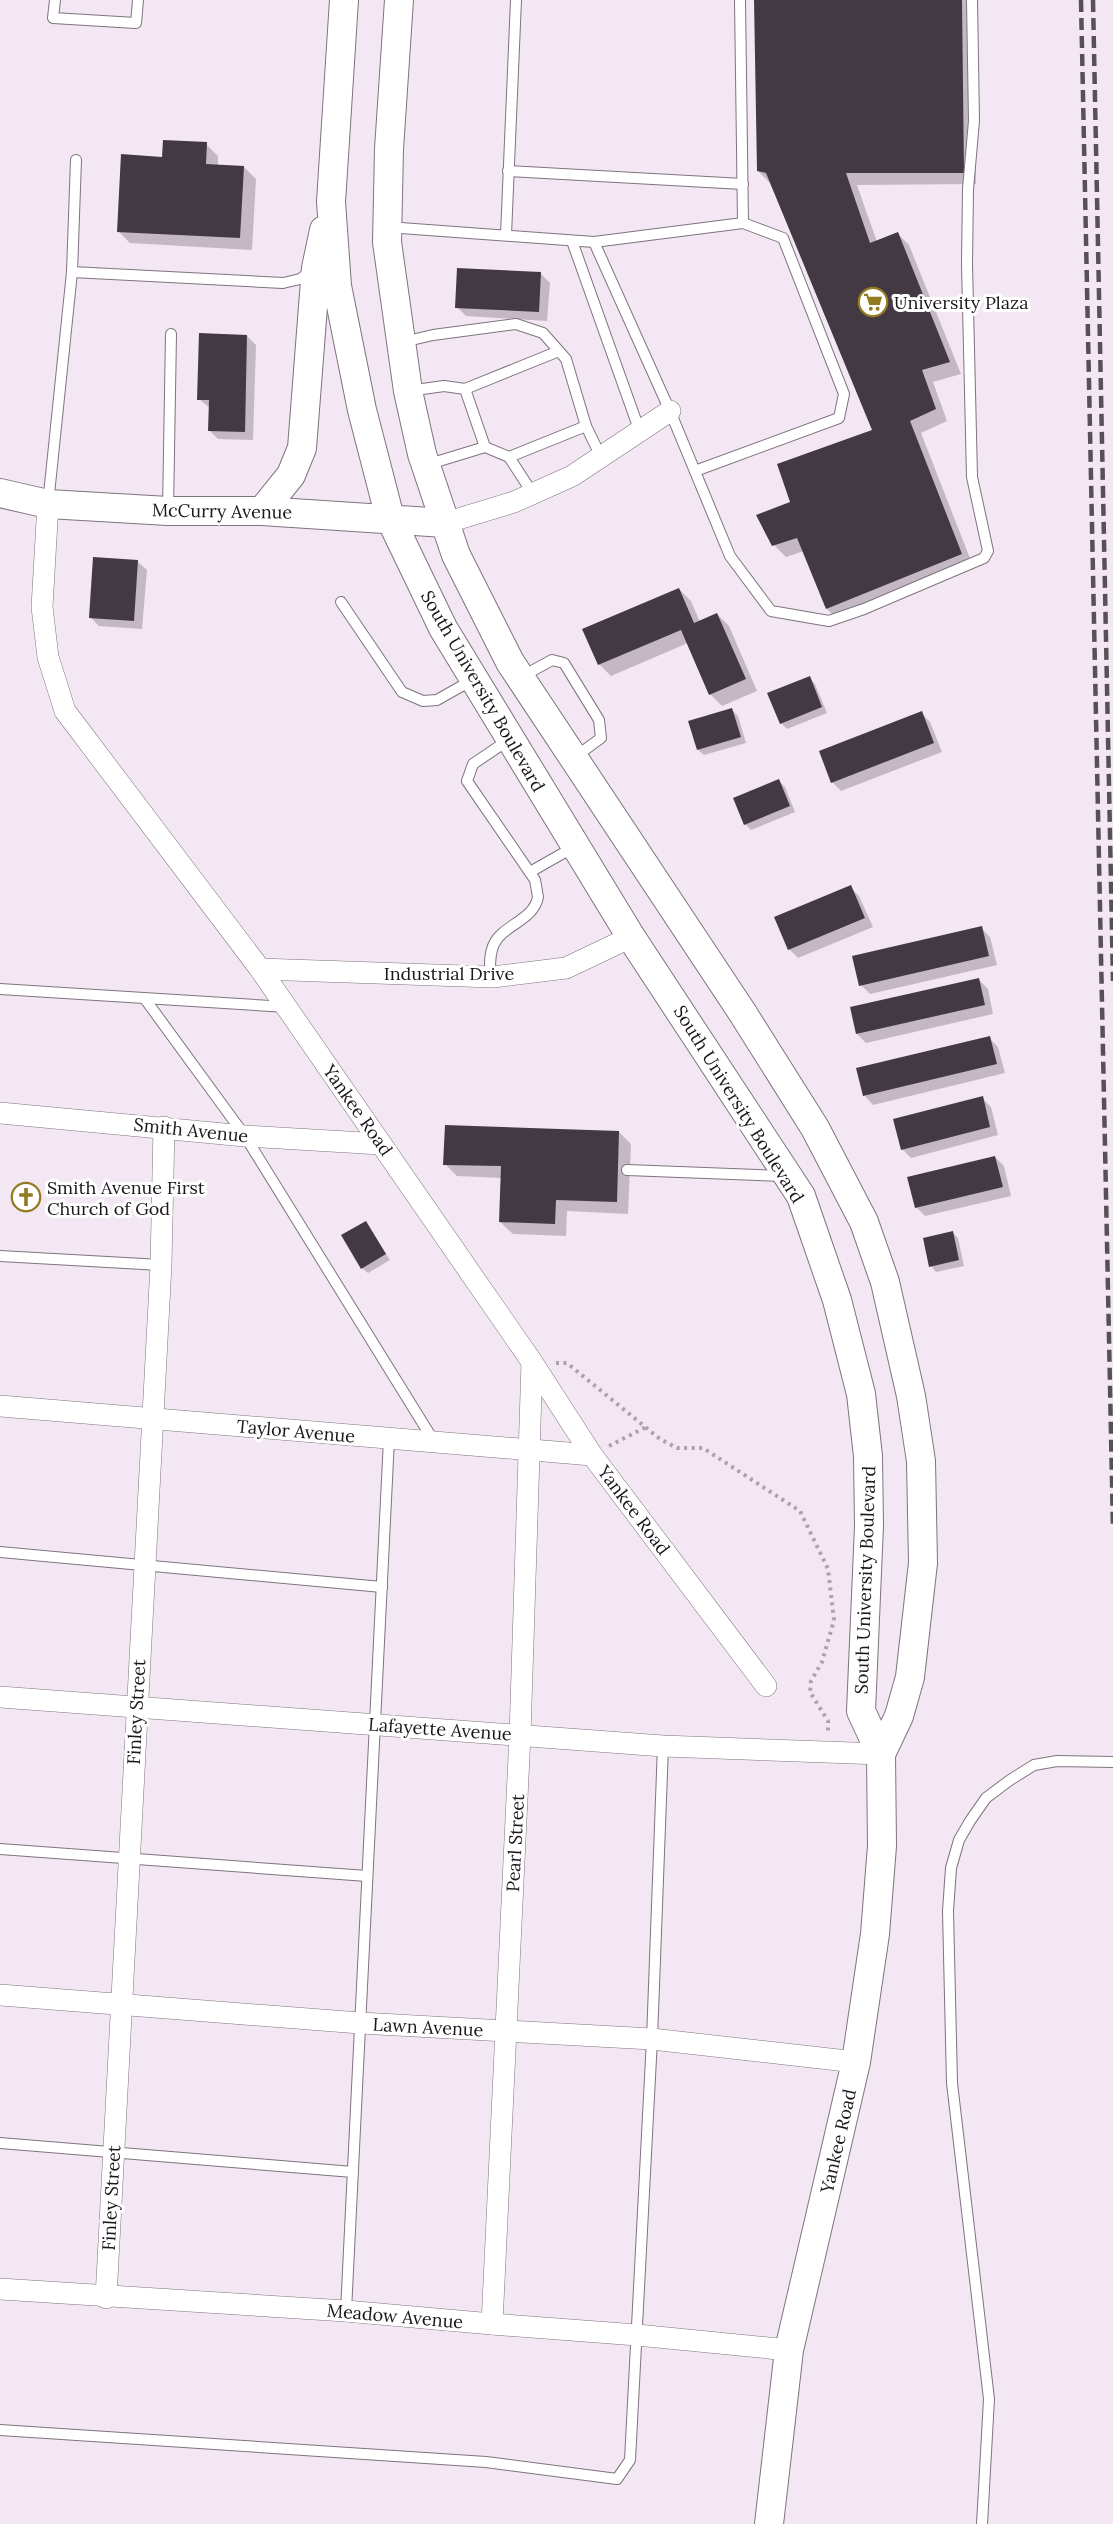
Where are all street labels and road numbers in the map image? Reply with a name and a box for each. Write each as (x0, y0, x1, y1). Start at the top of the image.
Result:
street label: McCurry Avenue (152, 498, 293, 524)
street label: South University Boulevard (416, 586, 550, 796)
street label: Industrial Drive (384, 962, 514, 985)
street label: South University Boulevard (669, 1001, 809, 1207)
street label: Yankee Road (318, 1059, 398, 1160)
street label: Smith Avenue (133, 1113, 250, 1147)
street label: Taylor Avenue (236, 1414, 356, 1448)
street label: Yankee Road (592, 1460, 675, 1560)
street label: South University Boulevard (850, 1465, 880, 1695)
street label: Finley Street (122, 1659, 150, 1765)
street label: Lafayette Avenue (367, 1713, 513, 1746)
street label: Pearl Street (501, 1793, 529, 1893)
street label: Lawn Avenue (372, 2013, 484, 2041)
street label: Yankee Road (815, 2086, 861, 2196)
street label: Finley Street (97, 2145, 125, 2251)
street label: Meadow Avenue (326, 2299, 464, 2333)

